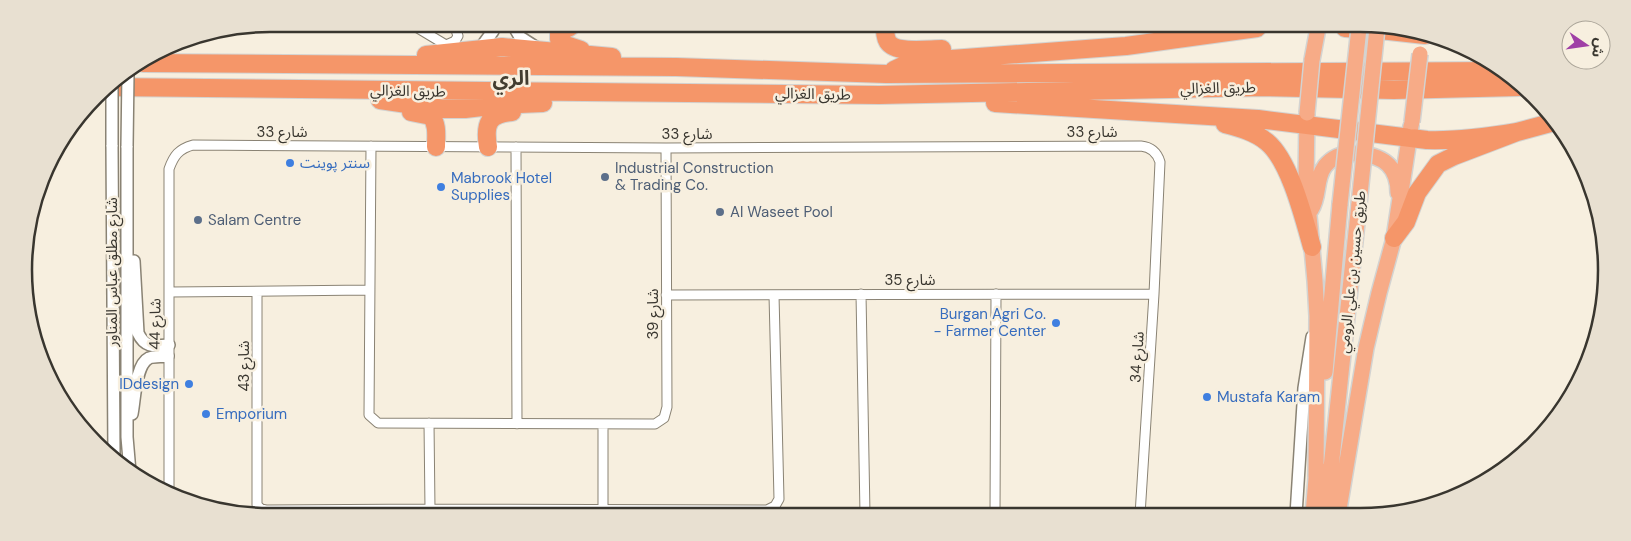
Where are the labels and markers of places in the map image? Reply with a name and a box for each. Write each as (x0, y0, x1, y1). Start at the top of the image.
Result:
place label: سنتر پوينت (300, 153, 370, 173)
marker: سنتر پوينت (284, 157, 296, 169)
place label: Industrial Construction & Trading Co. (615, 158, 774, 195)
place label: Mabrook Hotel Supplies (451, 168, 552, 205)
marker: Industrial Construction & Trading Co. (599, 171, 611, 183)
marker: Mabrook Hotel Supplies (435, 181, 447, 193)
place label: Al Waseet Pool (730, 202, 833, 222)
marker: Al Waseet Pool (714, 206, 726, 218)
place label: Salam Centre (208, 210, 301, 230)
marker: Salam Centre (192, 214, 204, 226)
place label: Burgan Agri Co. - Farmer Center (934, 304, 1046, 341)
marker: Burgan Agri Co. - Farmer Center (1050, 317, 1062, 329)
place label: IDdesign (119, 374, 179, 394)
marker: IDdesign (183, 378, 195, 390)
place label: Mustafa Karam (1217, 387, 1320, 407)
marker: Mustafa Karam (1201, 391, 1213, 403)
place label: Emporium (216, 404, 287, 424)
marker: Emporium (200, 408, 212, 420)

